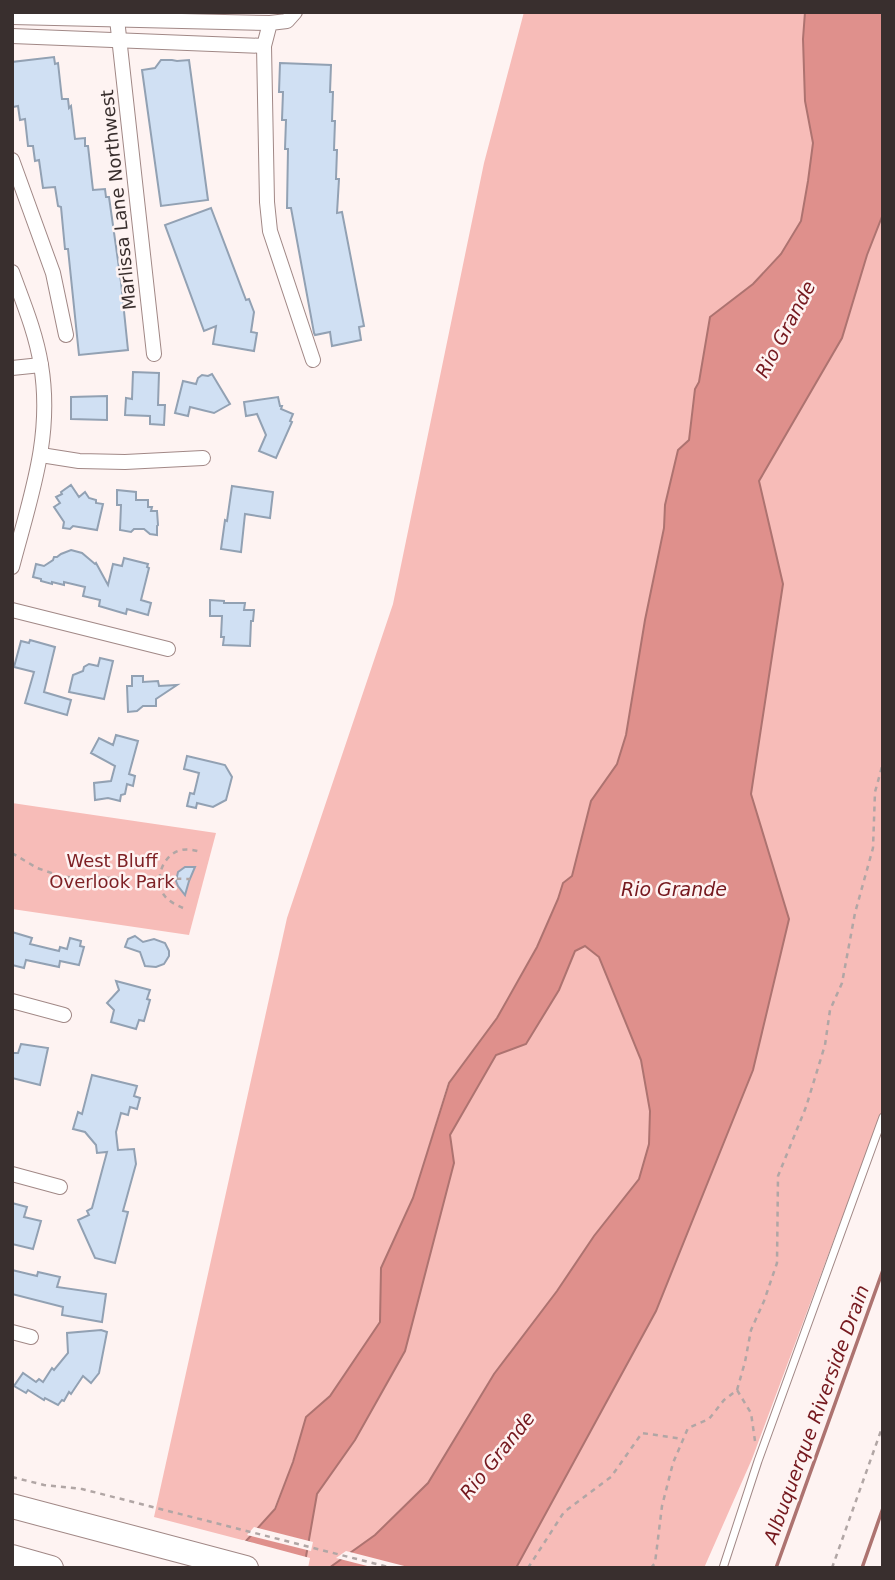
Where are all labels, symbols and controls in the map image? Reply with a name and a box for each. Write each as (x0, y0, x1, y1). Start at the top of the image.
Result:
street label: Marlissa Lane Northwest (96, 89, 140, 311)
water label: Rio Grande (750, 277, 820, 381)
park label: West Bluff Overlook Park (49, 850, 175, 892)
water label: Rio Grande (621, 878, 727, 900)
water label: Albuquerque Riverside Drain (758, 1282, 873, 1548)
water label: Rio Grande (455, 1407, 539, 1503)

